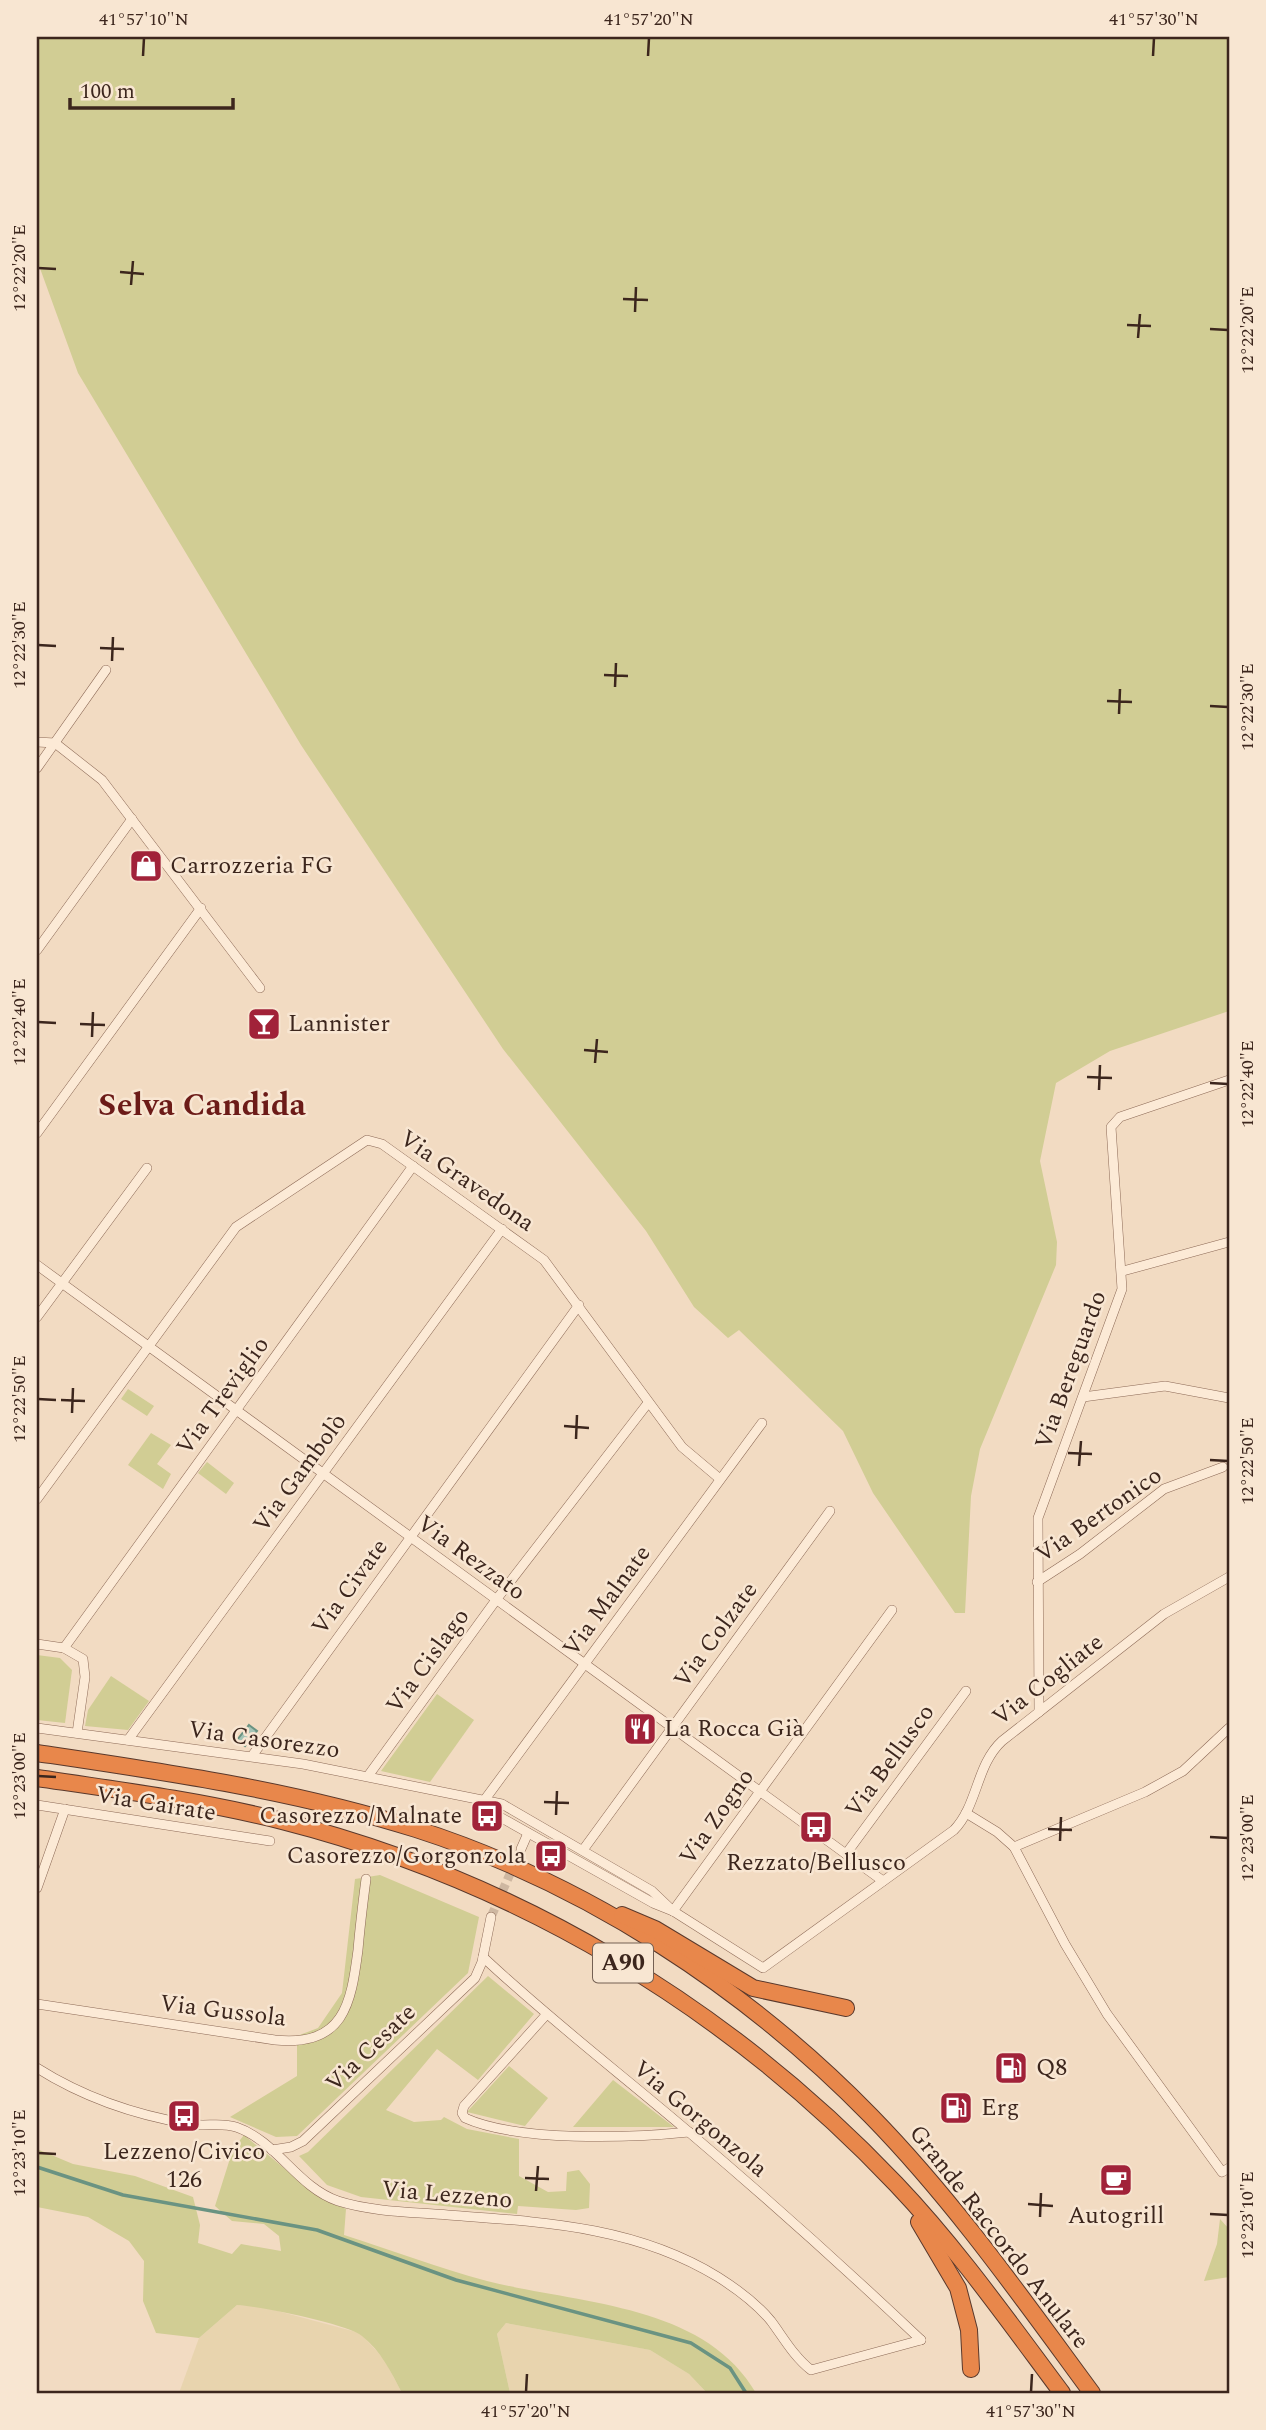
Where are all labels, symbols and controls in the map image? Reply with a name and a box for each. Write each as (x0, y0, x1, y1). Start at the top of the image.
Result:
text: 41°57'10"N (99, 6, 189, 33)
text: 41°57'20"N (604, 6, 694, 33)
text: 41°57'30"N (1109, 6, 1199, 33)
scale bar (70, 66, 233, 110)
text: 100 m (80, 76, 135, 108)
text: 12°22'20"E (6, 224, 33, 312)
text: 12°22'20"E (1234, 286, 1261, 374)
text: 12°22'30"E (6, 601, 33, 689)
text: 12°22'30"E (1234, 663, 1261, 751)
shop icon: Carrozzeria FG (127, 847, 165, 885)
place label: Carrozzeria FG (170, 848, 333, 884)
text: 12°22'40"E (6, 978, 33, 1066)
bar icon: Lannister (245, 1005, 283, 1043)
place label: Lannister (288, 1006, 390, 1042)
text: 12°22'40"E (1234, 1040, 1261, 1128)
district label: Selva Candida (98, 1081, 307, 1130)
street label: Via Gravedona (392, 1121, 542, 1241)
street label: Via Bereguardo (1026, 1286, 1116, 1454)
street label: Via Treviglio (168, 1329, 278, 1463)
text: 12°22'50"E (6, 1355, 33, 1443)
street label: Via Gambolò (244, 1406, 356, 1540)
text: 12°22'50"E (1234, 1417, 1261, 1505)
street label: Via Bertonico (1028, 1458, 1170, 1572)
street label: Via Rezzato (409, 1506, 533, 1610)
street label: Via Civate (303, 1531, 397, 1643)
street label: Via Malnate (554, 1538, 660, 1664)
street label: Via Colzate (665, 1574, 767, 1696)
street label: Via Cislago (377, 1601, 479, 1721)
street label: Via Cogliate (985, 1625, 1111, 1735)
street label: Via Bellusco (836, 1697, 944, 1825)
restaurant icon: La Rocca Già (621, 1710, 659, 1748)
place label: La Rocca Già (664, 1711, 805, 1747)
street label: Via Casorezzo (186, 1712, 342, 1768)
text: 12°23'00"E (6, 1732, 33, 1820)
street label: Via Zogno (670, 1761, 764, 1873)
street label: Via Cairate (93, 1777, 219, 1831)
text: 12°23'00"E (1234, 1794, 1261, 1882)
bus stop icon: Casorezzo/Malnate (468, 1797, 506, 1835)
place label: Casorezzo/Malnate (259, 1798, 462, 1834)
bus stop icon: Rezzato/Bellusco (797, 1808, 835, 1846)
bus stop icon: Casorezzo/Gorgonzola (532, 1837, 570, 1875)
place label: Casorezzo/Gorgonzola (287, 1838, 526, 1874)
place label: Rezzato/Bellusco (726, 1845, 906, 1881)
road number: A90 (593, 1944, 653, 1982)
street label: Via Gussola (158, 1985, 289, 2037)
street label: Via Cesate (317, 1995, 425, 2101)
fuel station icon: Q8 (992, 2049, 1030, 2087)
place label: Q8 (1036, 2050, 1067, 2086)
street label: Via Gorgonzola (625, 2052, 776, 2187)
fuel station icon: Erg (937, 2089, 975, 2127)
place label: Erg (981, 2090, 1019, 2126)
bus stop icon: Lezzeno/Civico 126 (165, 2097, 203, 2135)
text: 12°23'10"E (6, 2109, 33, 2197)
street label: Grande Raccordo Anulare (900, 2117, 1098, 2357)
place label: Lezzeno/Civico 126 (103, 2134, 265, 2198)
cafe icon: Autogrill (1097, 2161, 1135, 2199)
street label: Via Lezzeno (380, 2171, 514, 2219)
text: 12°23'10"E (1234, 2171, 1261, 2259)
place label: Autogrill (1068, 2198, 1164, 2234)
text: 41°57'20"N (481, 2398, 571, 2425)
text: 41°57'30"N (986, 2398, 1076, 2425)

